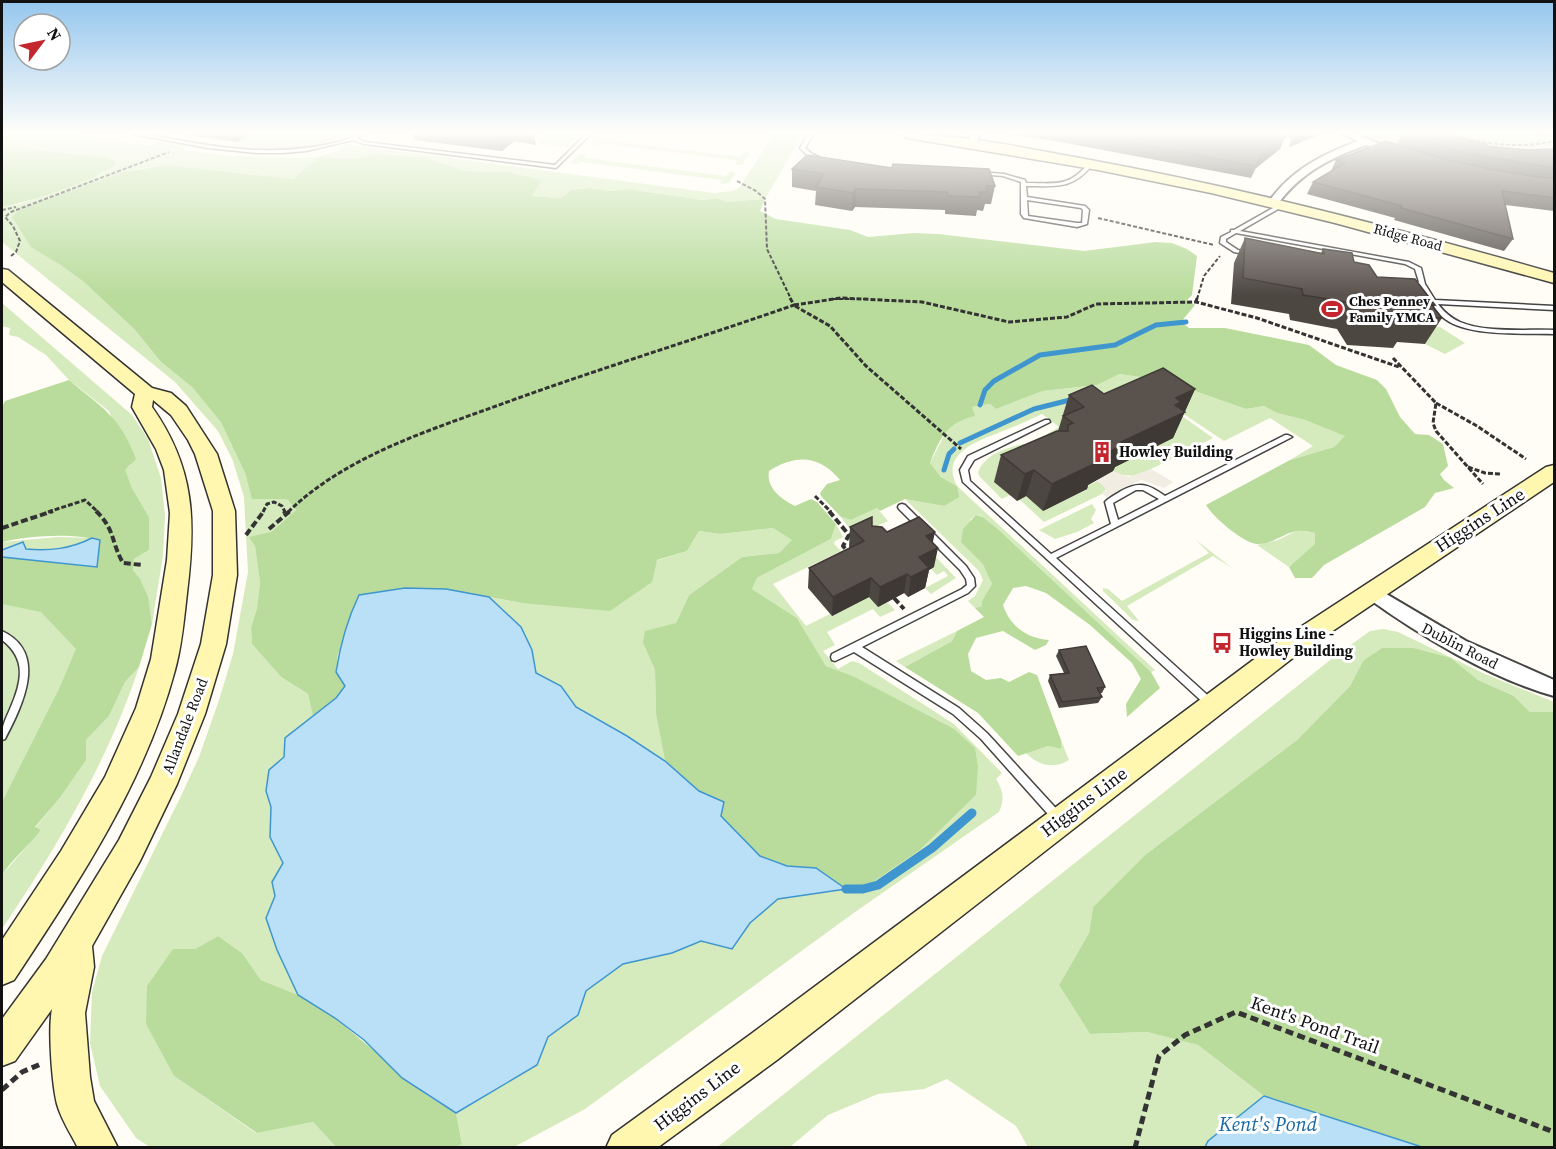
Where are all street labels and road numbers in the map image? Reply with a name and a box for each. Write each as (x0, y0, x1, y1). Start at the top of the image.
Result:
street label: Ridge Road (1371, 218, 1445, 256)
street label: Higgins Line (1430, 481, 1530, 558)
street label: Dublin Road (1418, 617, 1503, 674)
street label: Allandale Road (157, 674, 213, 777)
street label: Higgins Line (1035, 761, 1132, 842)
street label: Kent's Pond Trail (1247, 990, 1383, 1059)
street label: Higgins Line (648, 1055, 745, 1136)

